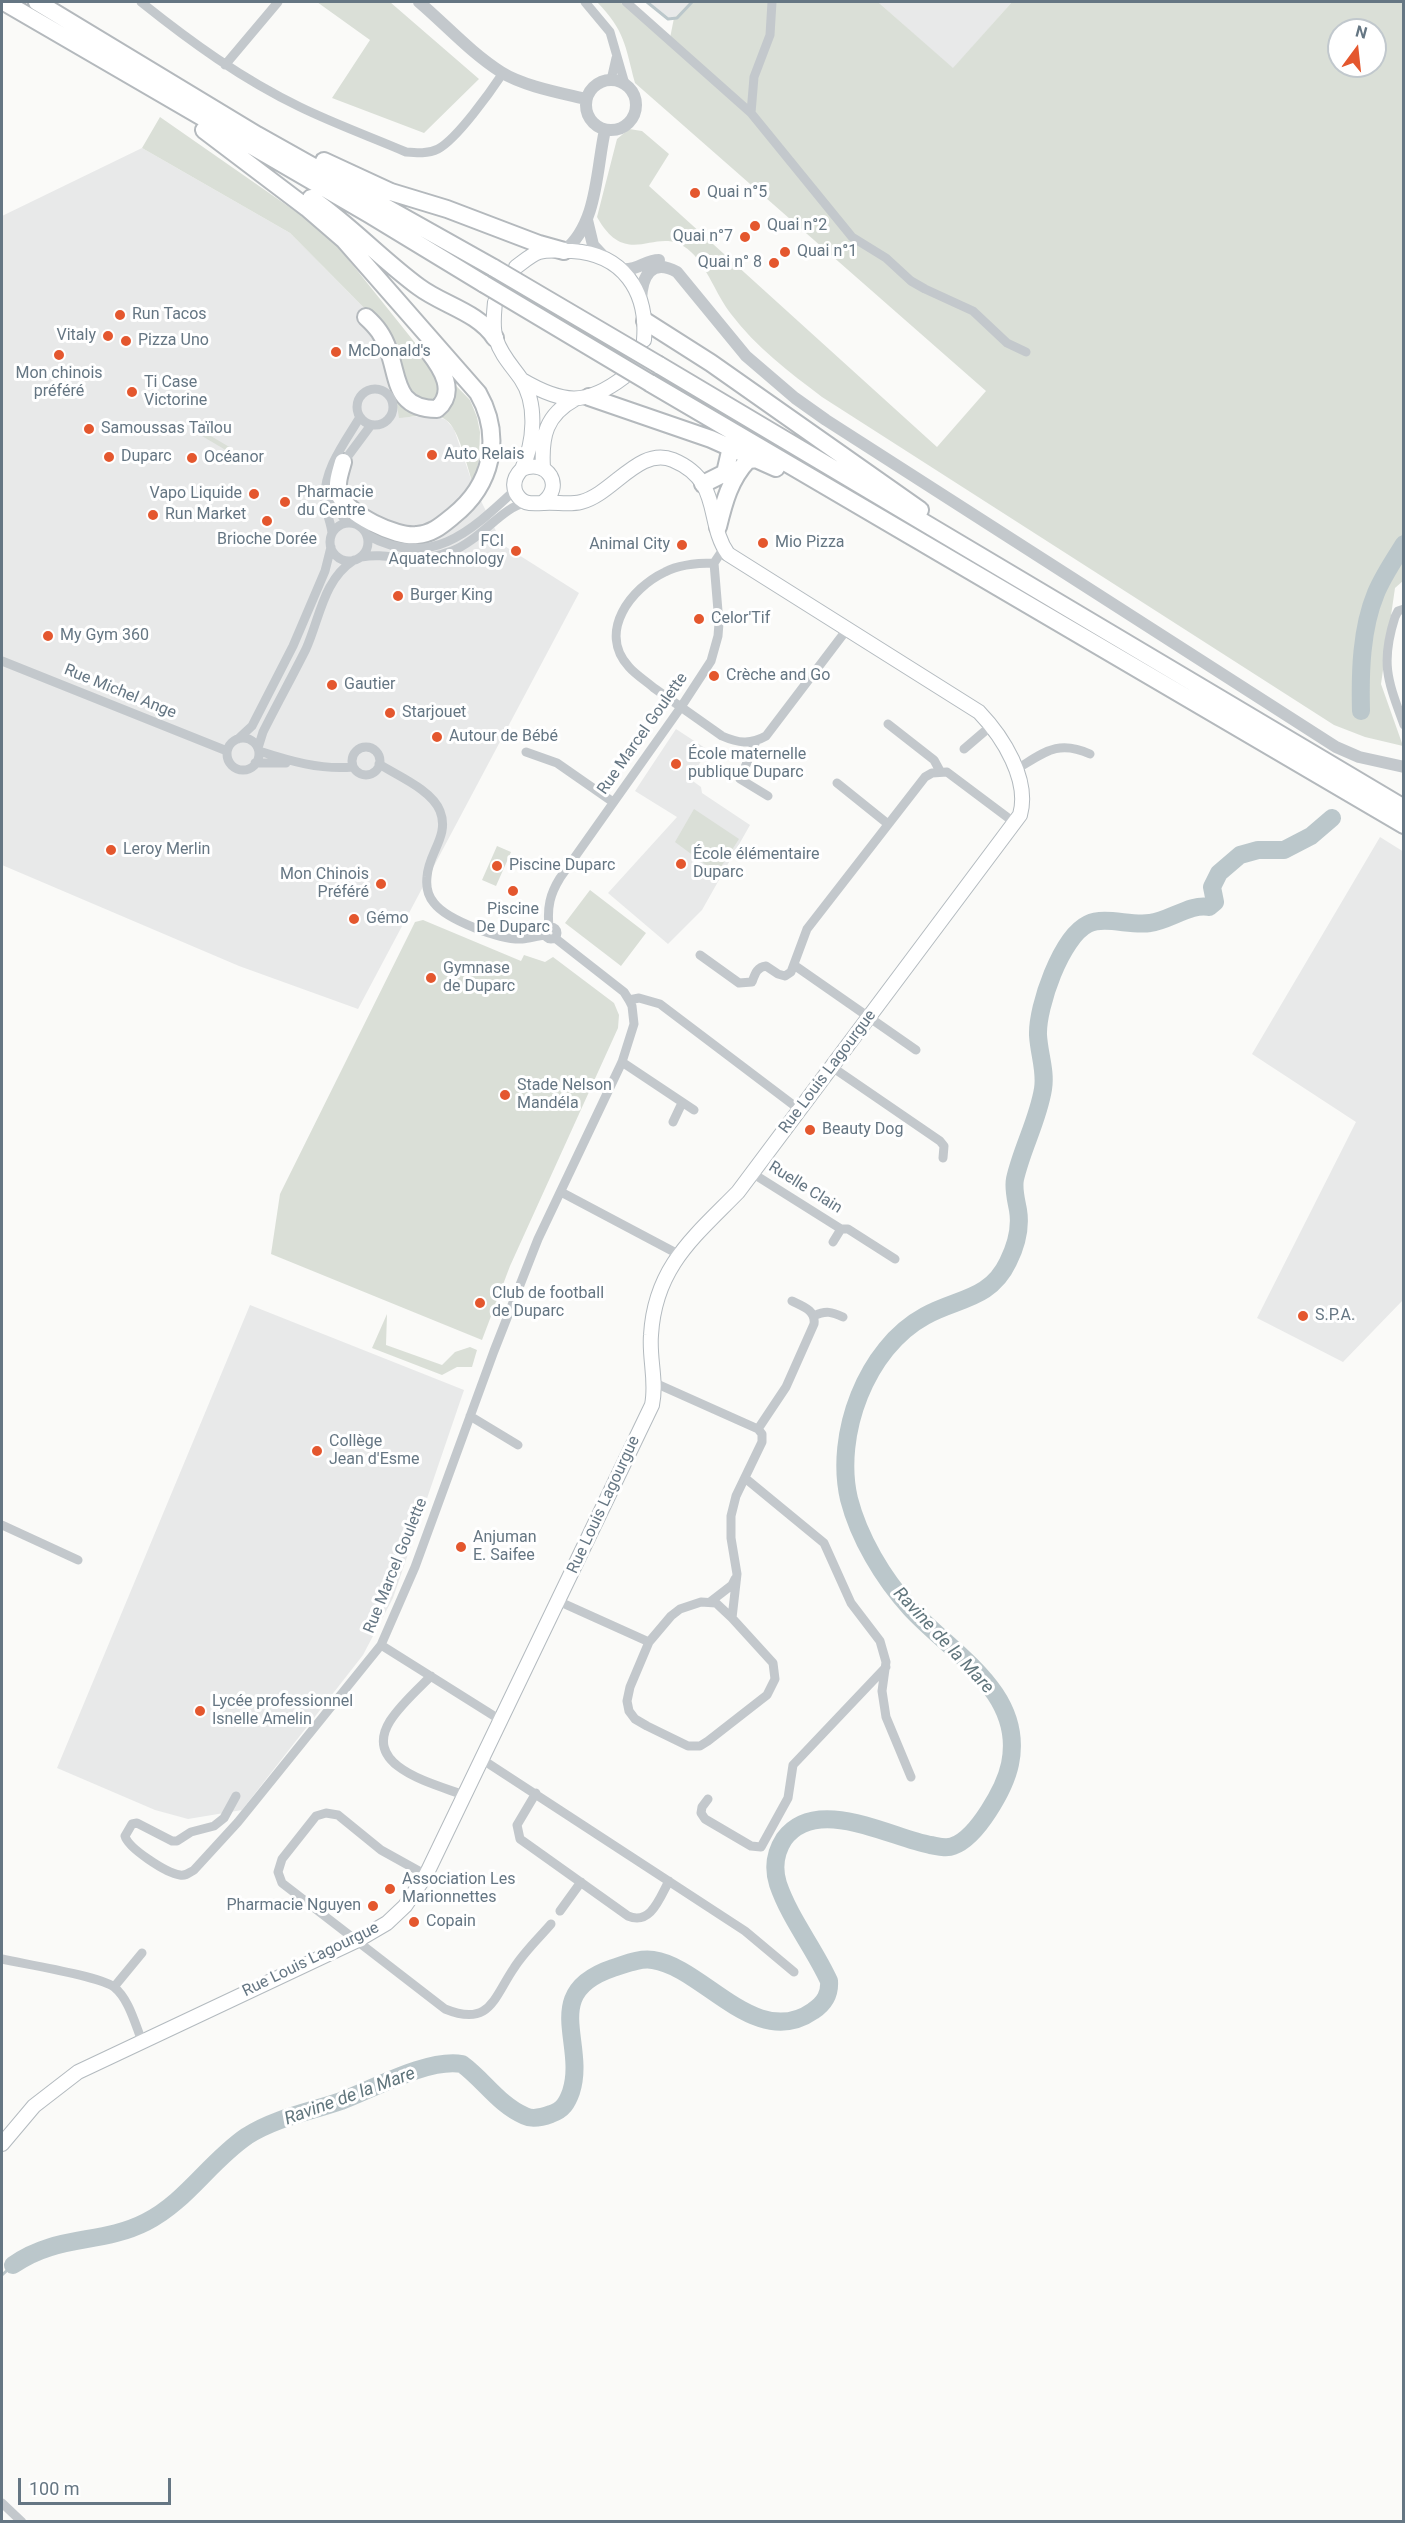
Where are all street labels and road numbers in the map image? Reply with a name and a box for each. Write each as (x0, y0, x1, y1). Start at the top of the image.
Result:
street label: Rue Michel Ange (61, 661, 179, 723)
street label: Rue Marcel Goulette (594, 670, 692, 798)
street label: Rue Louis Lagourgue (775, 1006, 881, 1138)
street label: Ruelle Clain (765, 1158, 845, 1218)
street label: Rue Louis Lagourgue (564, 1433, 644, 1577)
street label: Rue Marcel Goulette (360, 1496, 432, 1636)
street label: Rue Louis Lagourgue (240, 1919, 382, 2001)

